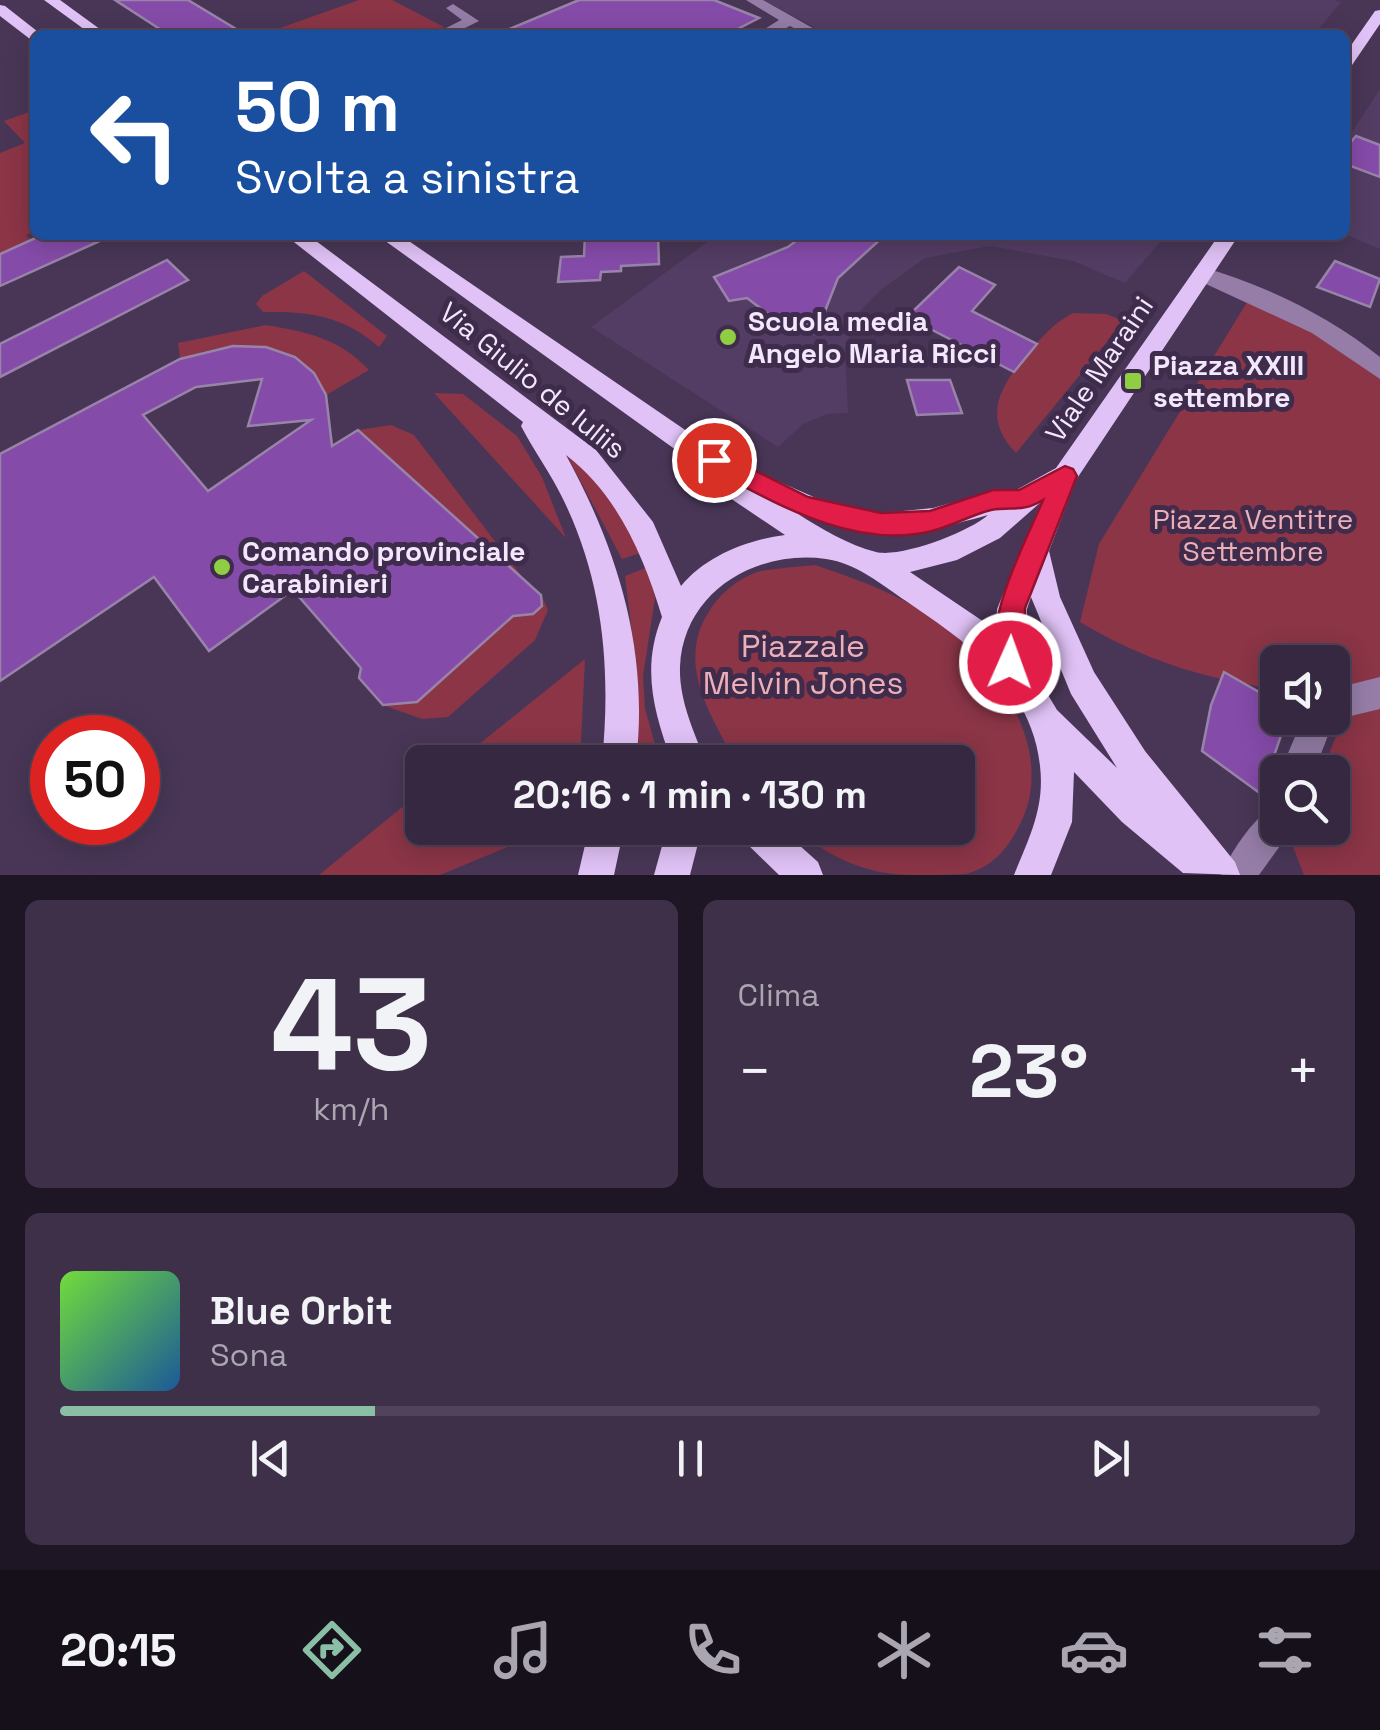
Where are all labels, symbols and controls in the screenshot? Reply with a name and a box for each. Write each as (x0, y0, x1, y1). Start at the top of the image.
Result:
text: 50 m (235, 62, 400, 151)
icon: left (70, 70, 200, 200)
text: Svolta a sinistra (235, 149, 580, 206)
street label: Viale Maraini (1037, 289, 1161, 449)
street label: Via Giulio de Iuliis (433, 294, 633, 466)
place label: Scuola media Angelo Maria Ricci (748, 303, 997, 371)
marker: Scuola media Angelo Maria Ricci (717, 326, 739, 348)
place label: Piazza XXIII settembre (1153, 347, 1304, 415)
marker: Piazza XXIII settembre (1122, 370, 1144, 392)
pin (672, 418, 757, 503)
icon: arrive (687, 433, 742, 488)
park label: Piazza Ventitre Settembre (1153, 501, 1353, 569)
place label: Comando provinciale Carabinieri (242, 533, 526, 601)
marker: Comando provinciale Carabinieri (211, 556, 233, 578)
position arrow (958, 611, 1062, 715)
park label: Piazzale Melvin Jones (703, 626, 903, 703)
map controls (1260, 645, 1350, 845)
button: sound (1260, 645, 1350, 735)
speed limit sign: 50 (30, 715, 160, 845)
button: search (1260, 755, 1350, 845)
text: 20:16 · 1 min · 130 m (513, 771, 867, 819)
text: 43 (270, 941, 432, 1107)
text: Clima (738, 975, 820, 1015)
text: 23° (969, 1023, 1089, 1119)
text: − (738, 1036, 772, 1106)
text: + (1286, 1036, 1320, 1106)
text: km/h (313, 1089, 389, 1129)
text: Blue Orbit (210, 1287, 393, 1335)
text: Sona (210, 1335, 287, 1375)
icon: previous (243, 1431, 298, 1486)
icon: pause (663, 1431, 718, 1486)
icon: next (1083, 1431, 1138, 1486)
icon: directions (297, 1615, 367, 1685)
icon: music (488, 1615, 558, 1685)
icon: phone (678, 1615, 748, 1685)
icon: climate (869, 1615, 939, 1685)
icon: car (1059, 1615, 1129, 1685)
icon: filters (1250, 1615, 1320, 1685)
text: 20:15 (60, 1622, 177, 1679)

